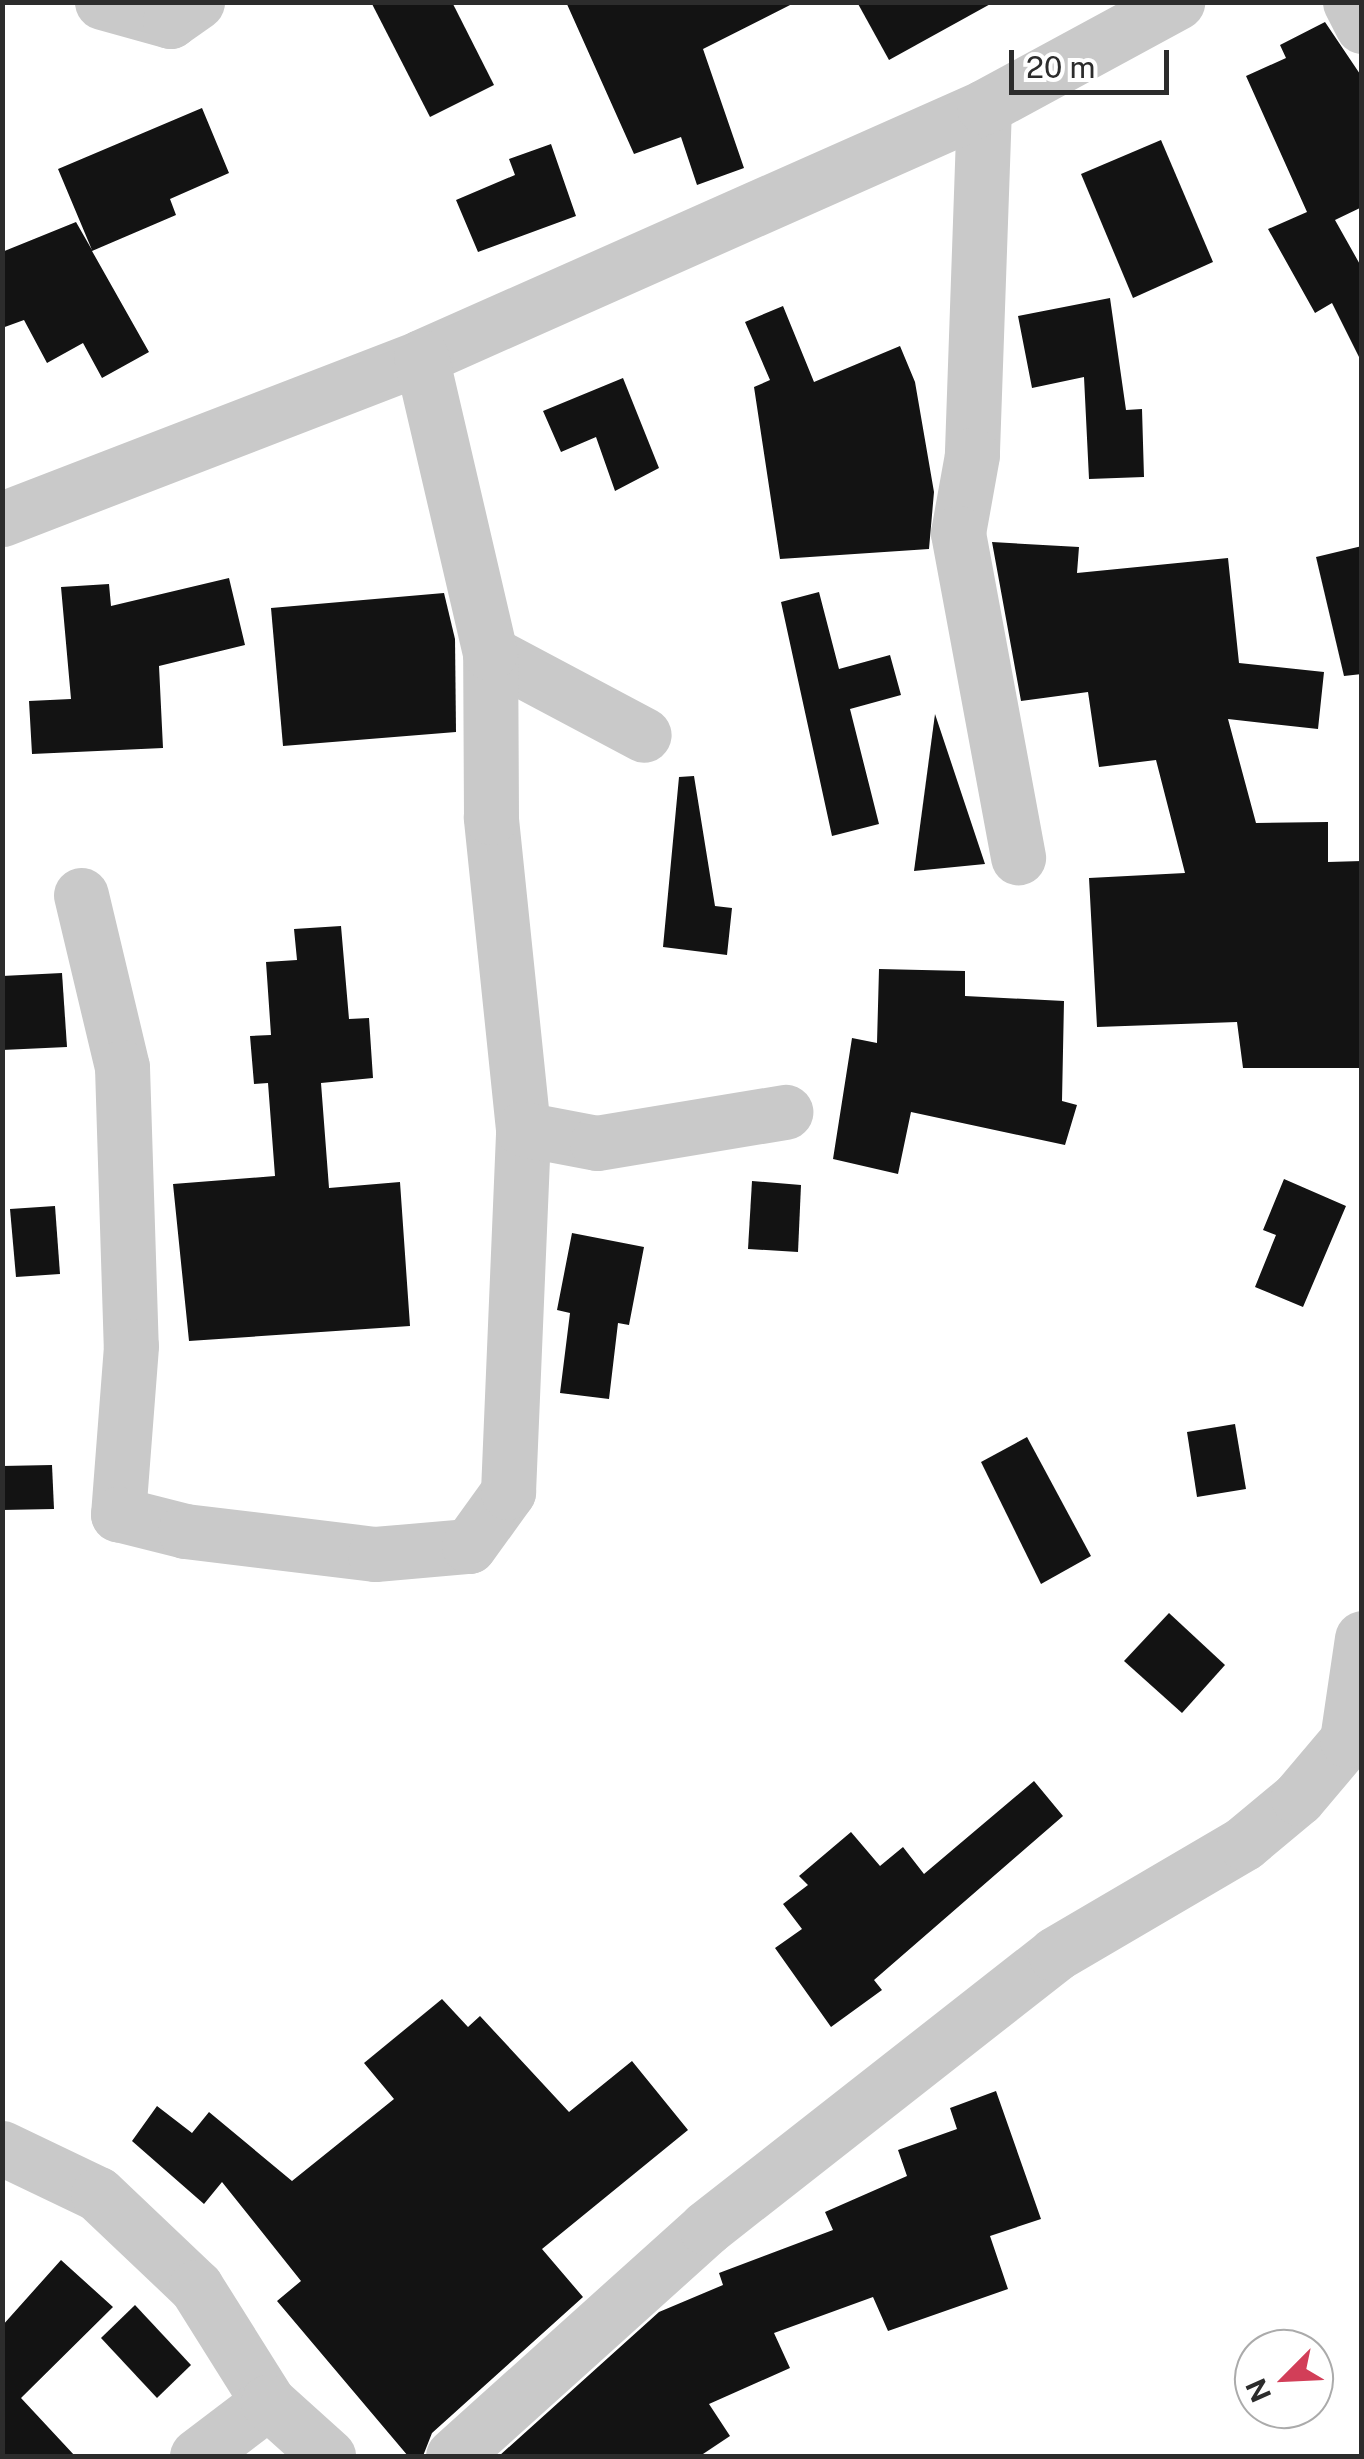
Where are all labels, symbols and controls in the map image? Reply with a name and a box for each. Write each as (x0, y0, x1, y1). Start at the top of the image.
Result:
scale bar (1014, 30, 1174, 92)
text: 20 m (1026, 49, 1095, 85)
north arrow (1234, 2329, 1334, 2429)
text: N (1238, 2374, 1277, 2407)

